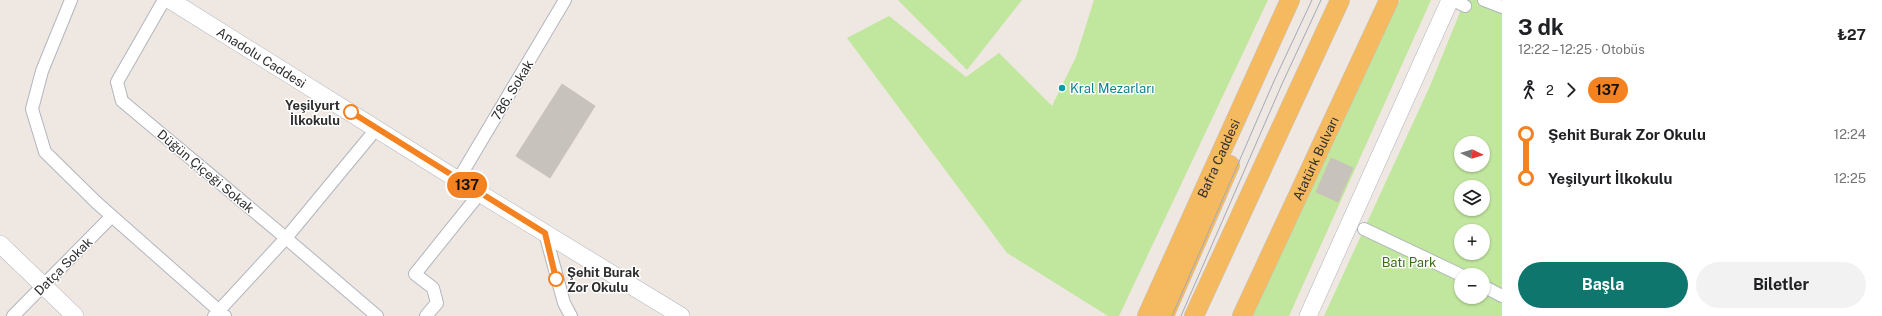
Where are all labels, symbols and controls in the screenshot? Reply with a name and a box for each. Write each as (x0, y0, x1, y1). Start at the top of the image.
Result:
text: 3 dk (1518, 14, 1564, 40)
street label: Anadolu Caddesi (214, 24, 309, 91)
text: ₺27 (1837, 26, 1866, 43)
text: 12:22 – 12:25 · Otobüs (1518, 42, 1645, 57)
street label: 786. Sokak (489, 57, 536, 123)
icon: walk (1518, 79, 1540, 101)
icon: forward (1560, 79, 1582, 101)
place label: Kral Mezarları (1070, 81, 1155, 96)
text: 137 (1596, 82, 1620, 98)
marker: Kral Mezarları (1057, 83, 1067, 93)
text: 2 (1546, 83, 1554, 98)
place label: Yeşilyurt İlkokulu (285, 98, 340, 128)
marker: Yeşilyurt İlkokulu (343, 104, 359, 120)
street label: Atatürk Bulvarı (1290, 114, 1342, 203)
street label: Bafra Caddesi (1194, 117, 1243, 200)
text: Şehit Burak Zor Okulu (1548, 126, 1706, 143)
street label: Düğün Çiçeği Sokak (154, 127, 257, 216)
text: 12:24 (1834, 127, 1866, 142)
north arrow (1454, 136, 1490, 172)
map controls (1454, 136, 1490, 304)
text: Yeşilyurt İlkokulu (1548, 170, 1673, 187)
text: 12:25 (1834, 171, 1866, 186)
line badge: 137 (444, 172, 490, 198)
text: 137 (455, 177, 479, 193)
button: layers (1454, 180, 1490, 216)
button: + (1454, 224, 1490, 260)
street label: Datça Sokak (31, 234, 95, 298)
park label: Batı Park (1382, 255, 1436, 270)
button: Başla (1518, 262, 1688, 308)
button: Biletler (1696, 262, 1866, 308)
place label: Şehit Burak Zor Okulu (567, 265, 640, 295)
button: − (1454, 268, 1490, 304)
marker: Şehit Burak Zor Okulu (548, 271, 564, 287)

